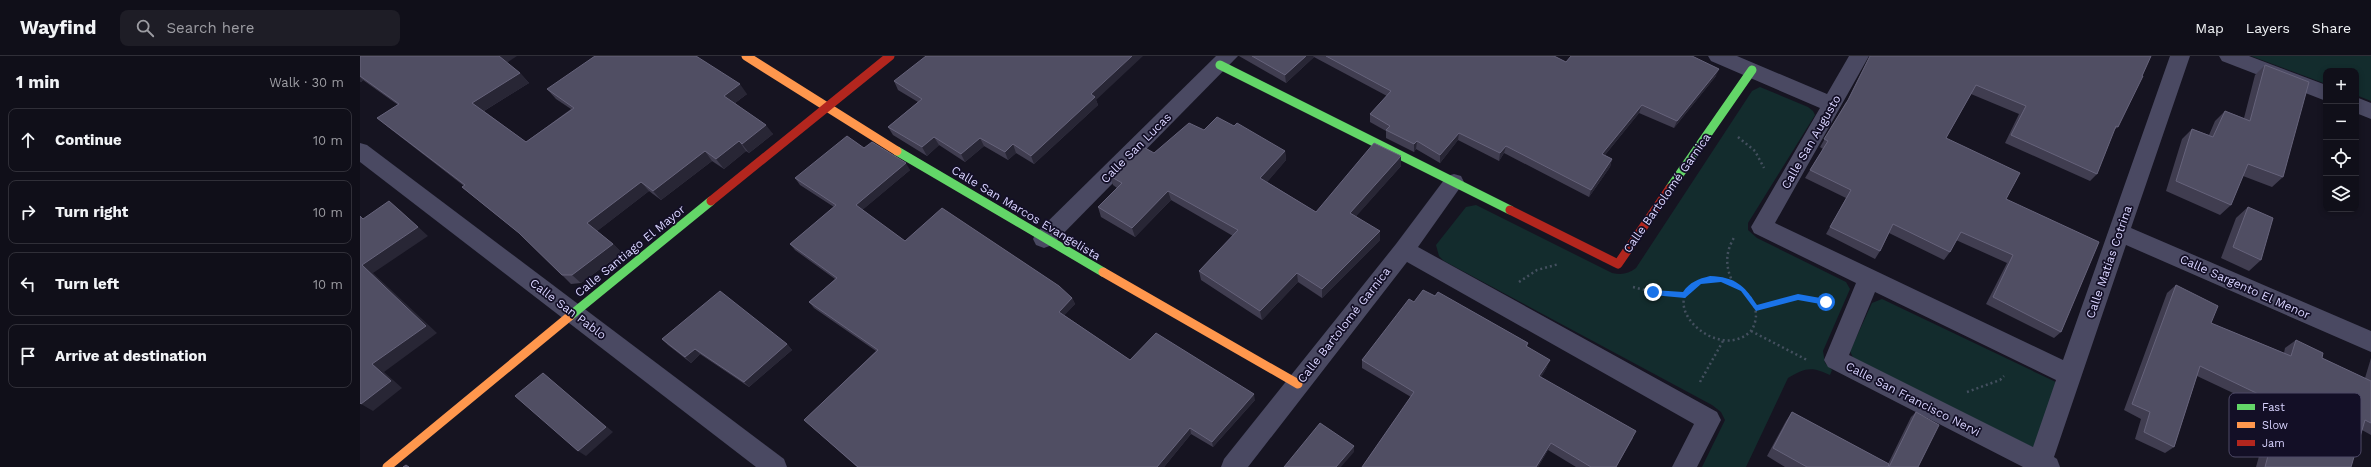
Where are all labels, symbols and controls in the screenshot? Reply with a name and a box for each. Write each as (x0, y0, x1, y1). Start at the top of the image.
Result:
search box (120, 10, 400, 46)
text: Wayfind (20, 16, 96, 39)
icon: search (134, 17, 156, 39)
text: Search here (166, 19, 254, 37)
text: Map (2195, 20, 2224, 36)
text: Layers (2246, 20, 2290, 36)
text: Share (2312, 20, 2351, 36)
map controls (2323, 68, 2359, 212)
button: + (2323, 68, 2359, 104)
text: 1 min (16, 72, 60, 92)
text: Walk · 30 m (269, 75, 344, 90)
street label: Calle San Augusto (1778, 92, 1844, 192)
button: − (2323, 104, 2359, 140)
street label: Calle San Lucas (1098, 110, 1174, 186)
icon: ahead (17, 129, 39, 151)
street label: Calle Bartolomé Garnica (1620, 130, 1714, 255)
text: Continue (55, 131, 122, 149)
text: 10 m (313, 133, 343, 148)
button: locate (2323, 140, 2359, 176)
street label: Calle San Marcos Evangelista (949, 163, 1103, 263)
button: layers (2323, 176, 2359, 212)
icon: right (17, 201, 39, 223)
street label: Calle Santiago El Mayor (572, 202, 688, 300)
text: Turn right (55, 203, 128, 221)
street label: Calle Matías Cotrina (2083, 204, 2135, 320)
text: 10 m (313, 205, 343, 220)
street label: Calle Sargento El Menor (2178, 252, 2312, 322)
street label: Calle Bartolomé Garnica (1295, 264, 1394, 385)
icon: left (17, 273, 39, 295)
text: Turn left (55, 275, 119, 293)
street label: Calle San Pablo (527, 276, 609, 342)
text: 10 m (313, 277, 343, 292)
route end (1644, 283, 1662, 301)
route start (1817, 293, 1835, 311)
icon: arrive (17, 345, 39, 367)
text: Arrive at destination (55, 347, 207, 365)
street label: Calle San Francisco Nervi (1843, 359, 1983, 439)
legend (2229, 393, 2361, 457)
text: Fast (2262, 401, 2285, 414)
text: Slow (2262, 419, 2288, 432)
text: Jam (2262, 437, 2285, 450)

